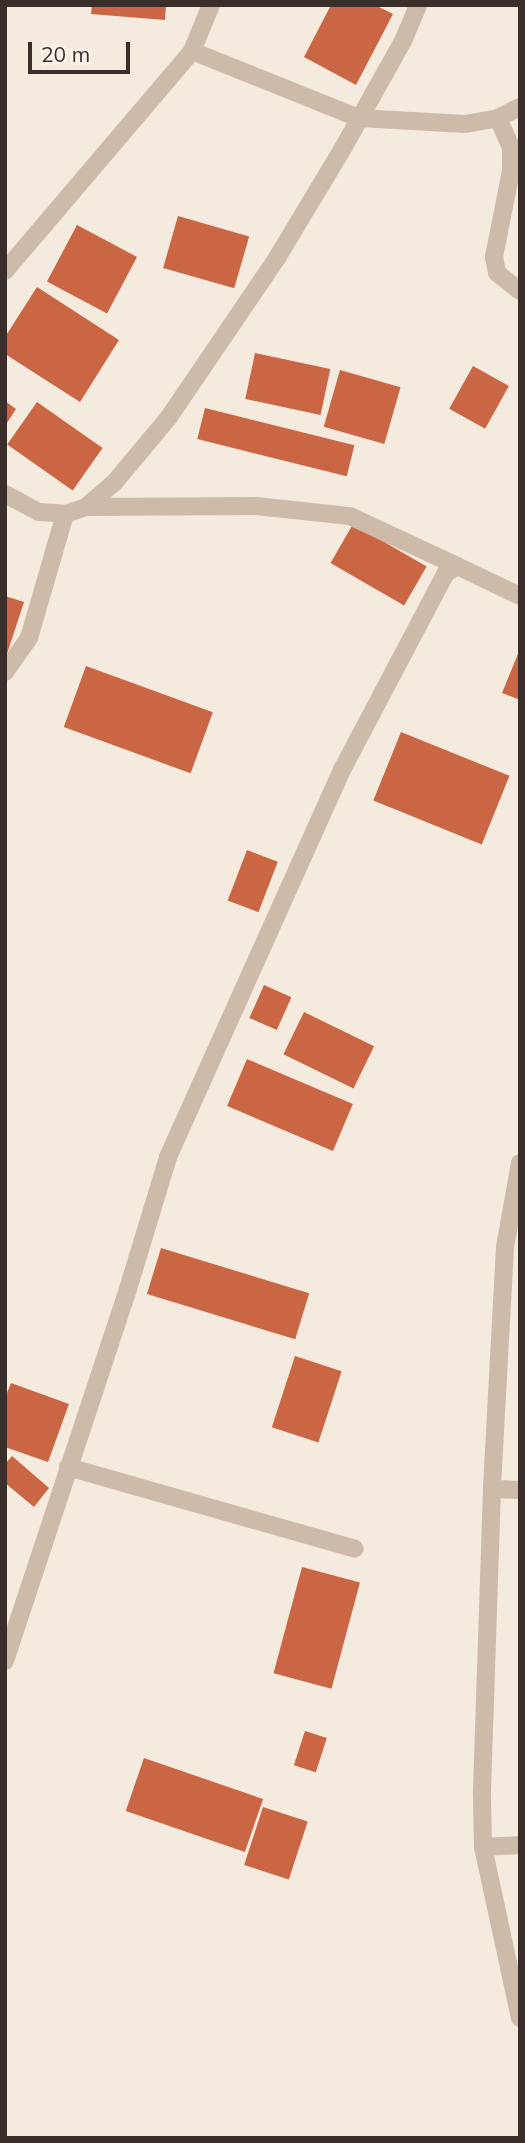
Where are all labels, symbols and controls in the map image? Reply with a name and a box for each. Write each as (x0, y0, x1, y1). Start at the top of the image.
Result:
scale bar (32, 28, 133, 72)
text: 20 m (41, 41, 90, 67)

